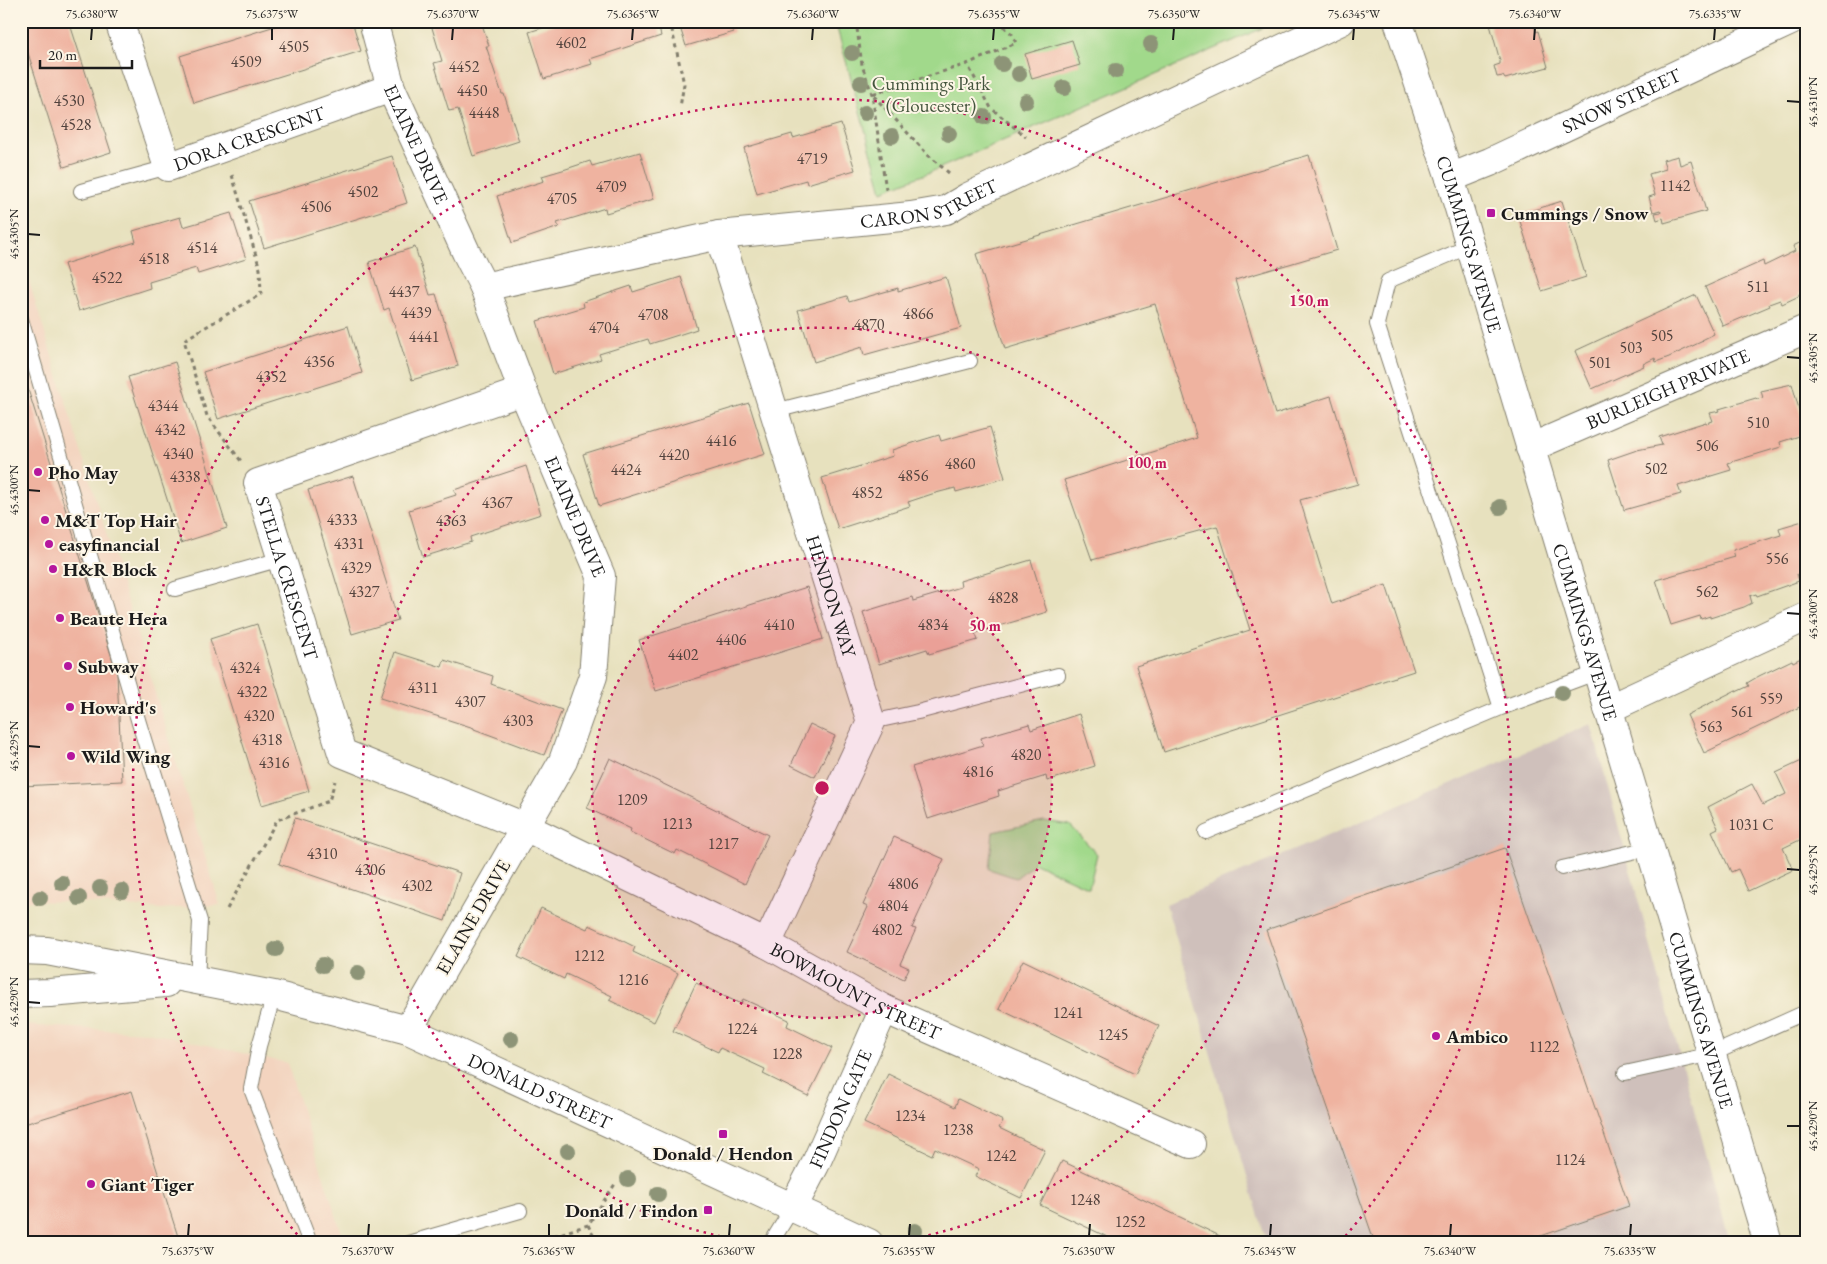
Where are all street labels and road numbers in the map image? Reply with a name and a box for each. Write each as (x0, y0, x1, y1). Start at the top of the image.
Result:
street label: SNOW STREET (1558, 62, 1685, 139)
street label: ELAINE DRIVE (378, 80, 455, 208)
street label: DORA CRESCENT (170, 100, 328, 177)
street label: CUMMINGS AVENUE (1431, 152, 1508, 336)
street label: CARON STREET (859, 172, 1001, 233)
street label: BURLEIGH PRIVATE (1582, 342, 1754, 435)
street label: ELAINE DRIVE (539, 452, 612, 581)
street label: STELLA CRESCENT (250, 493, 325, 663)
street label: HENDON WAY (801, 532, 863, 661)
street label: CUMMINGS AVENUE (1547, 540, 1624, 724)
street label: ELAINE DRIVE (430, 855, 516, 979)
street label: CUMMINGS AVENUE (1663, 928, 1740, 1112)
street label: BOWMOUNT STREET (766, 936, 945, 1045)
street label: FINDON GATE (803, 1045, 877, 1172)
street label: DONALD STREET (464, 1047, 616, 1135)

